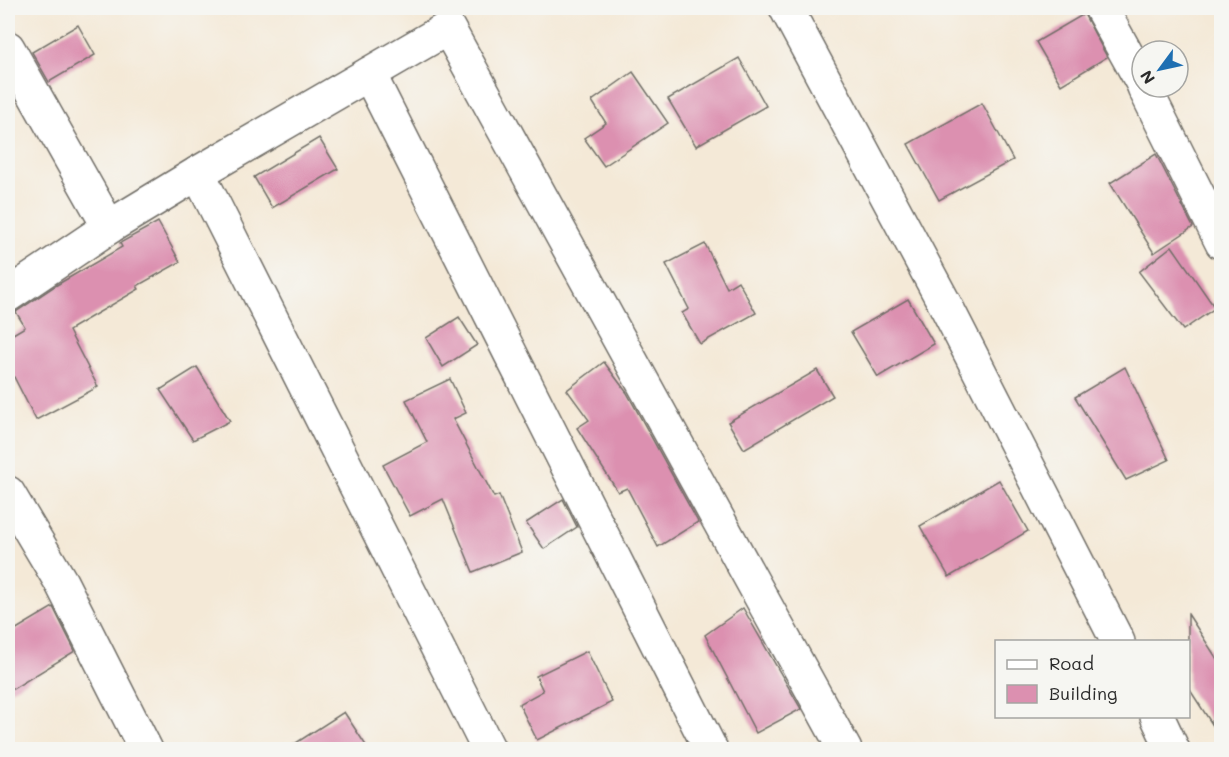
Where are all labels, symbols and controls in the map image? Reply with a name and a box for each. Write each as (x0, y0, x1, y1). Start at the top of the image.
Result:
north arrow (1130, 39, 1190, 99)
text: N (1135, 67, 1159, 88)
legend (995, 640, 1190, 718)
text: Road (1049, 651, 1094, 675)
text: Building (1049, 681, 1117, 705)

